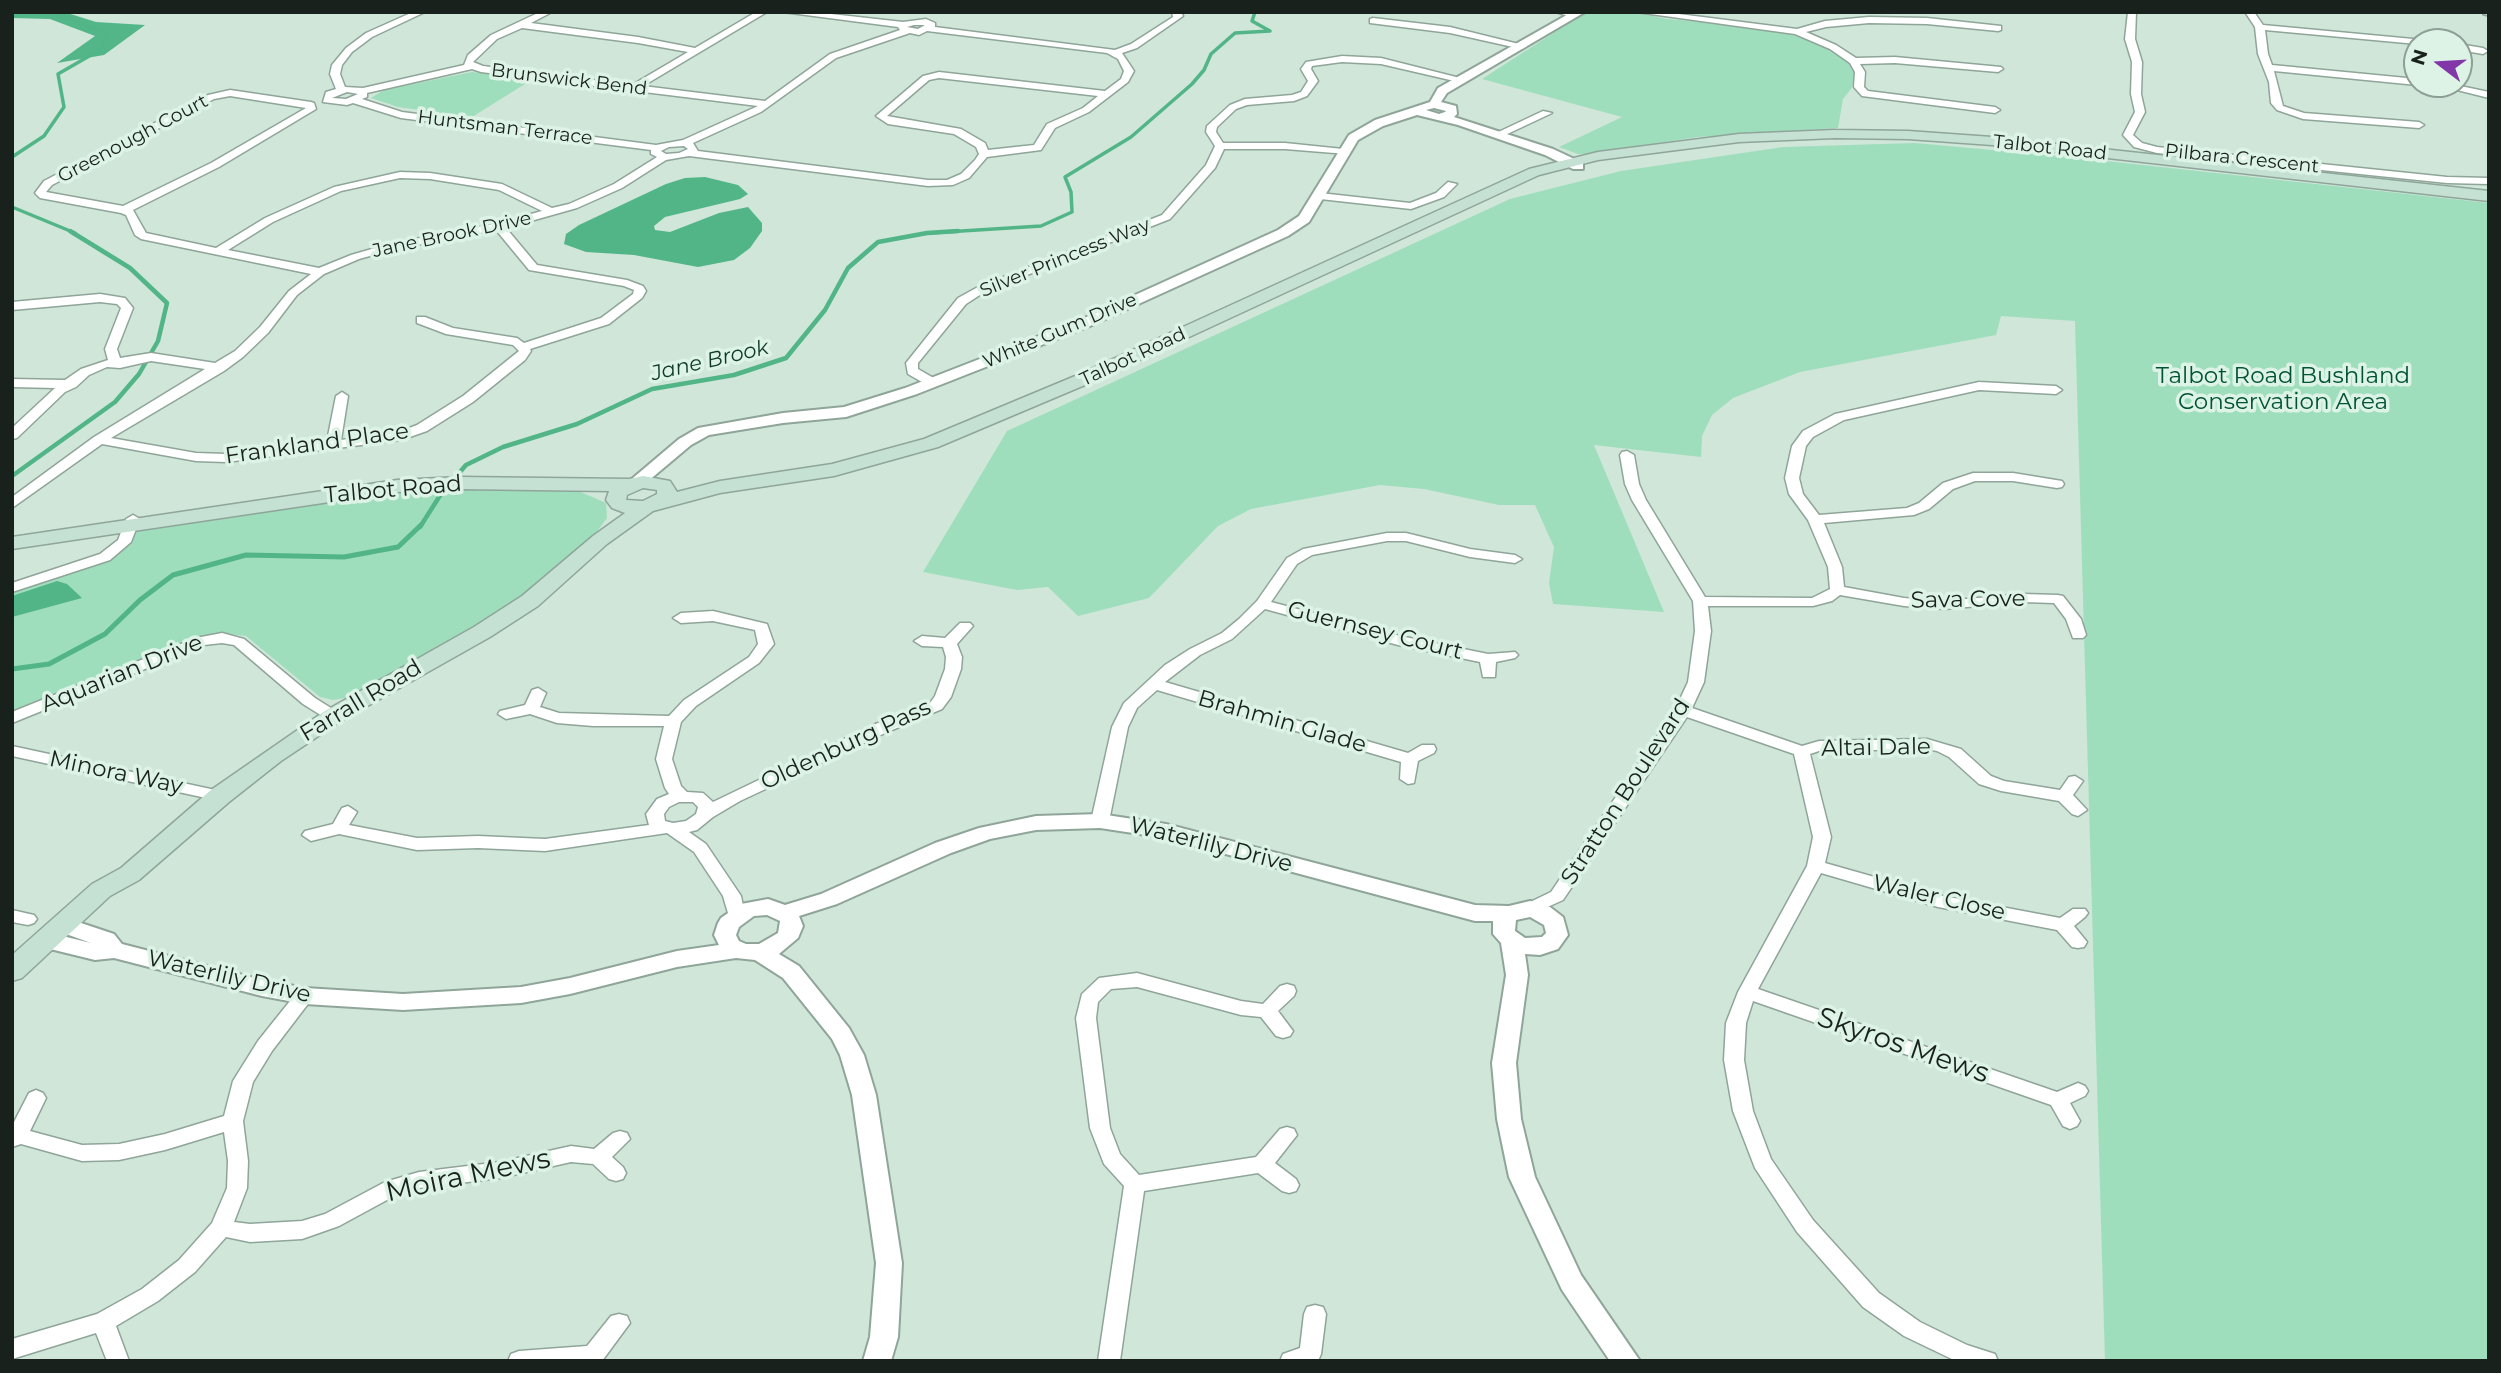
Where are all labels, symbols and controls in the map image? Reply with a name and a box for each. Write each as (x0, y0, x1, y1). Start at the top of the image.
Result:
north arrow (2403, 28, 2473, 98)
text: N (2406, 47, 2433, 68)
street label: Brunswick Bend (490, 59, 648, 101)
street label: Greenough Court (54, 90, 212, 188)
street label: Huntsman Terrace (416, 106, 594, 150)
street label: Talbot Road (1992, 131, 2108, 165)
street label: Pilbara Crescent (2164, 140, 2320, 178)
street label: Jane Brook Drive (371, 207, 533, 263)
street label: Silver Princess Way (977, 213, 1153, 303)
street label: White Gum Drive (980, 288, 1140, 374)
street label: Talbot Road (1077, 323, 1189, 391)
water label: Jane Brook (649, 335, 771, 387)
park label: Talbot Road Bushland Conservation Area (2156, 362, 2410, 416)
street label: Frankland Place (223, 417, 411, 471)
street label: Talbot Road (323, 470, 463, 510)
street label: Sava Cove (1910, 585, 2026, 615)
street label: Guernsey Court (1284, 596, 1466, 666)
street label: Aquarian Drive (37, 629, 207, 719)
street label: Farrall Road (295, 654, 427, 748)
street label: Brahmin Glade (1195, 685, 1369, 759)
street label: Oldenburg Pass (757, 694, 935, 796)
street label: Stratton Boulevard (1555, 694, 1697, 890)
street label: Altai Dale (1821, 733, 1931, 763)
street label: Minora Way (47, 745, 185, 801)
street label: Waterlily Drive (1127, 811, 1295, 879)
street label: Waler Close (1870, 869, 2008, 927)
street label: Waterlily Drive (145, 945, 313, 1009)
street label: Skyros Mews (1813, 1001, 1993, 1091)
street label: Moira Mews (383, 1142, 553, 1210)

